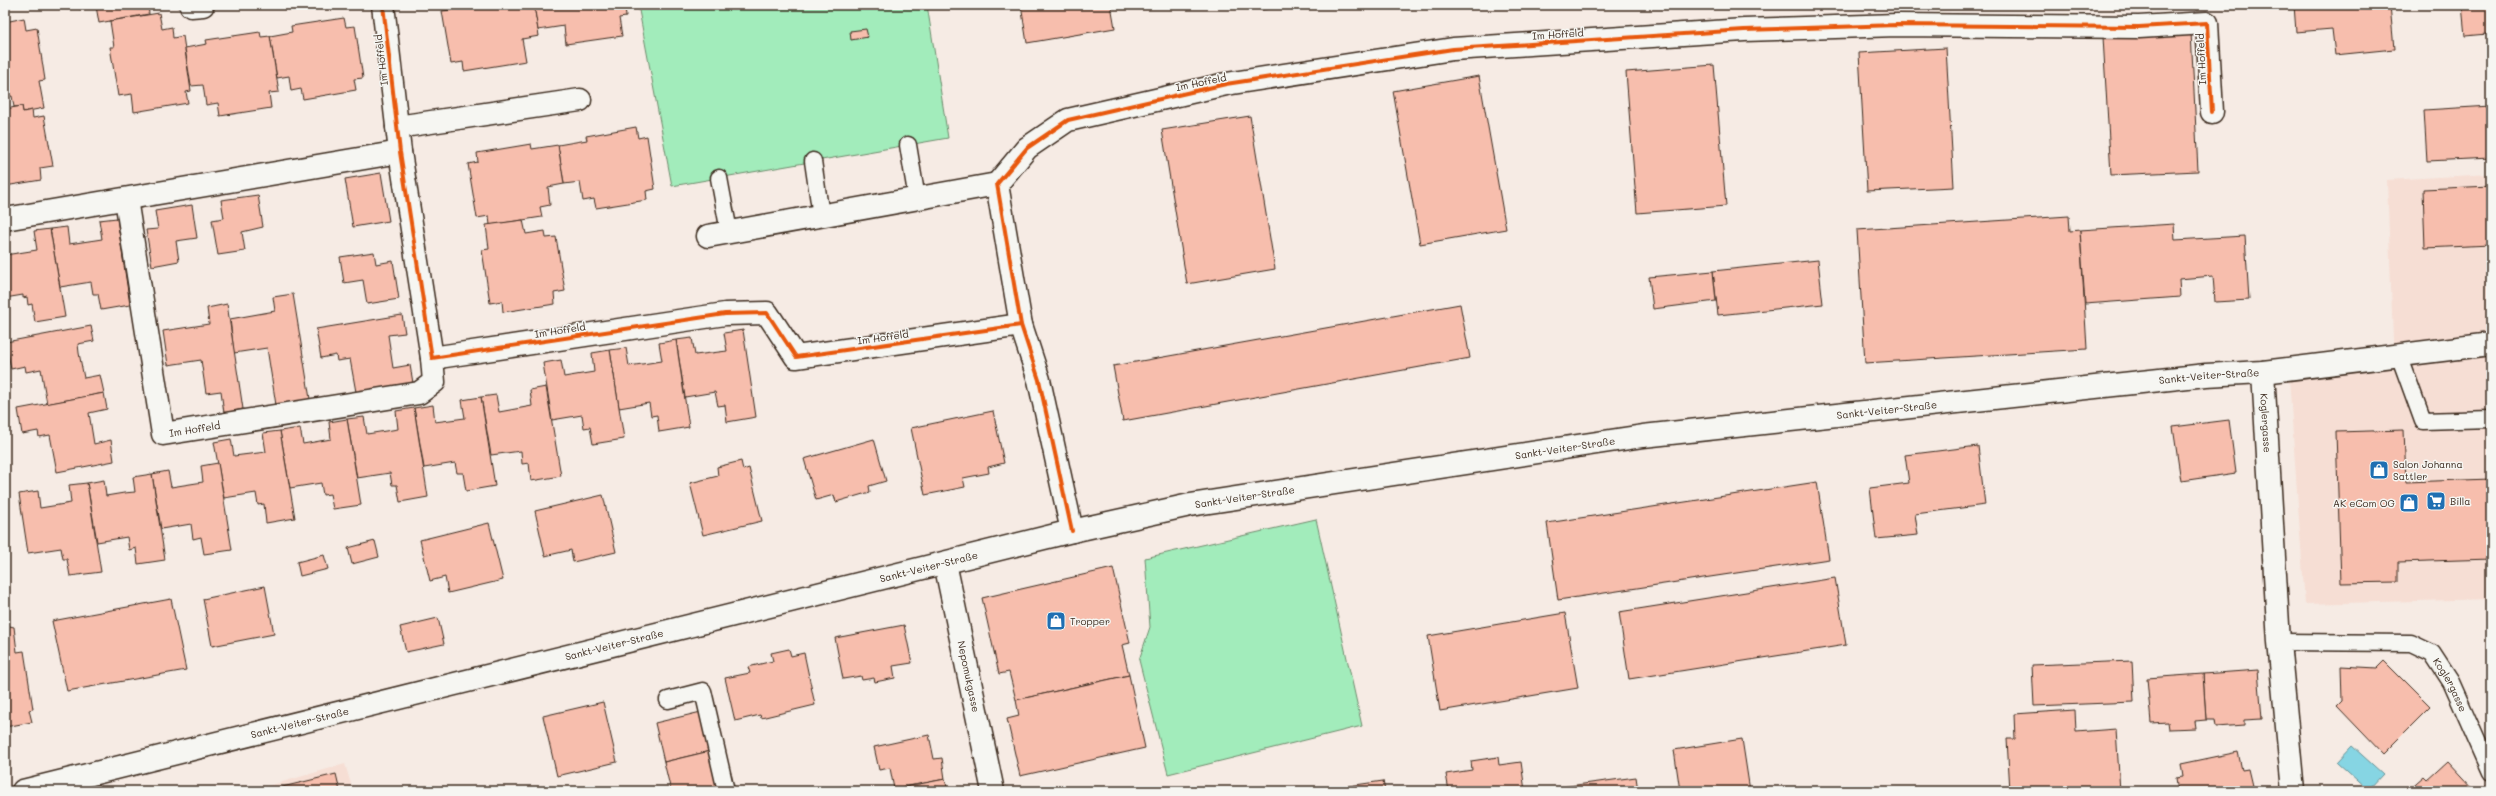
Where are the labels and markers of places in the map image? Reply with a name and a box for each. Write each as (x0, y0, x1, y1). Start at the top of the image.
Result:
place label: Salon Johanna Sattler (2393, 457, 2463, 483)
shop icon: Salon Johanna Sattler (2368, 459, 2390, 481)
supermarket icon: Billa (2425, 490, 2447, 512)
shop icon: AK eCom OG (2398, 492, 2420, 514)
place label: Billa (2450, 494, 2471, 508)
place label: AK eCom OG (2333, 496, 2396, 510)
shop icon: Tropper (1045, 610, 1067, 632)
place label: Tropper (1070, 614, 1110, 628)

